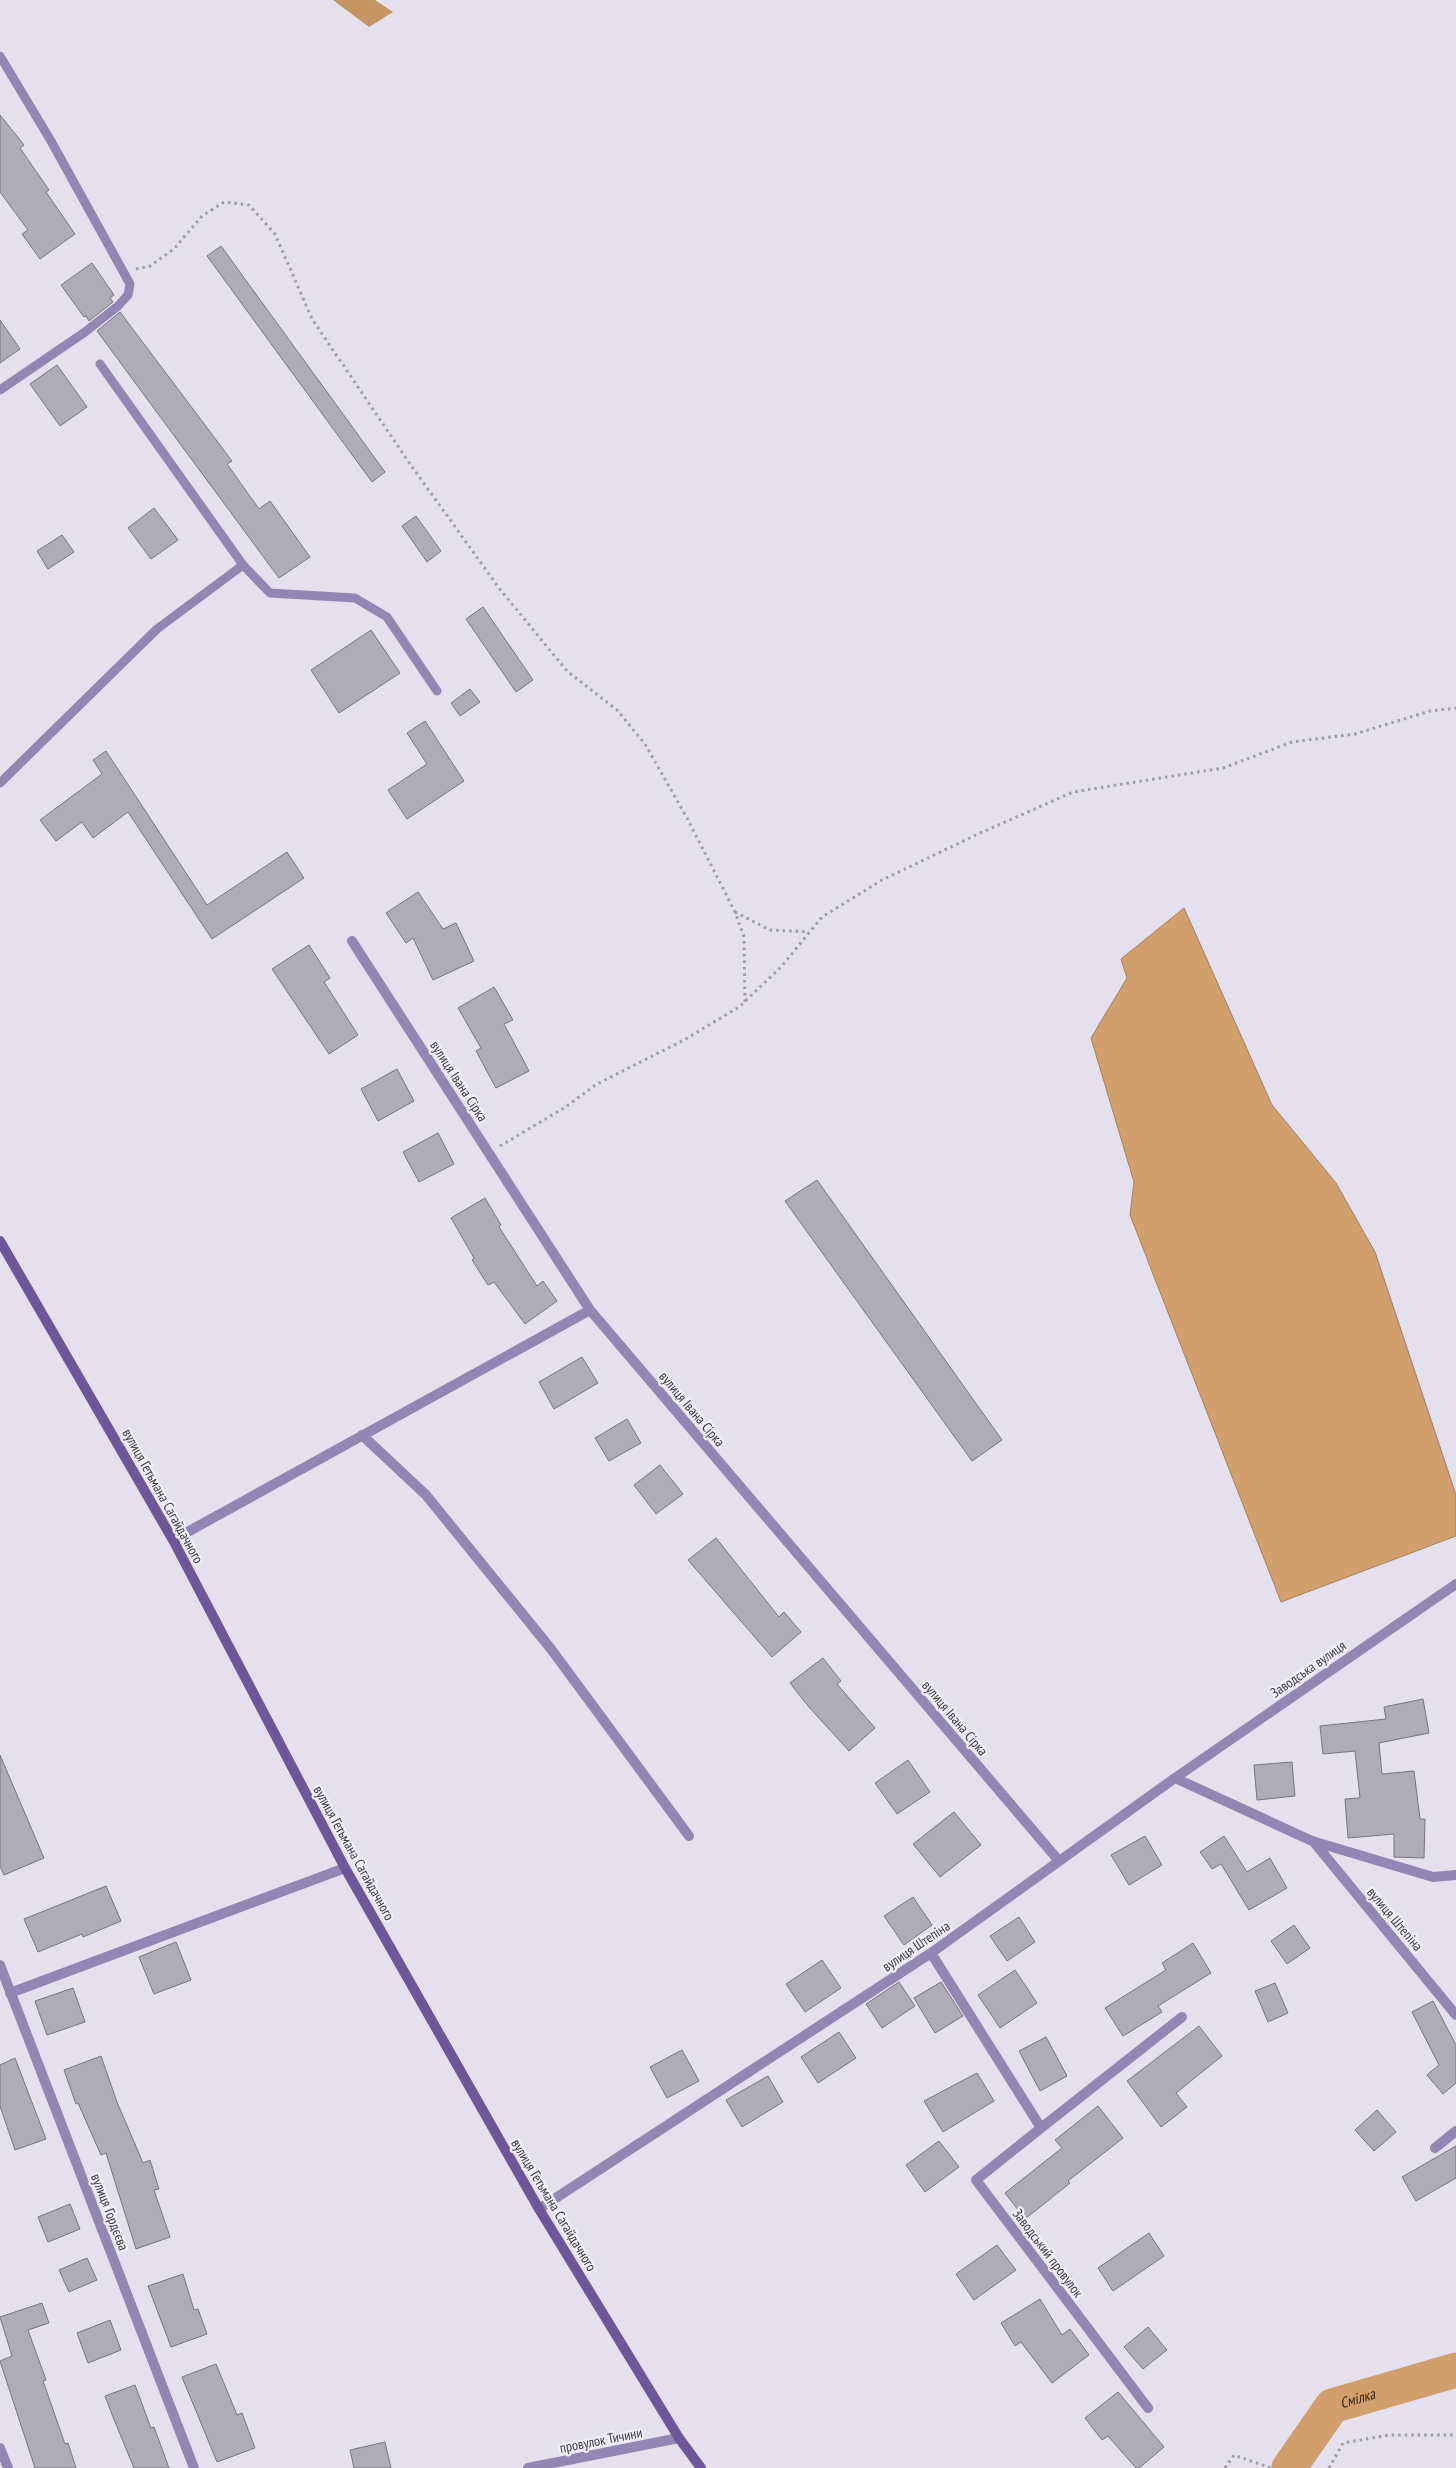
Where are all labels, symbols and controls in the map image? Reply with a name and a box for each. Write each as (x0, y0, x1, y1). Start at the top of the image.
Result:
street label: вулиця Івана Сірка (426, 1037, 492, 1125)
street label: вулиця Івана Сірка (655, 1368, 729, 1450)
street label: вулиця Гетьмана Сагайдачного (118, 1425, 208, 1567)
street label: Заводська вулиця (1267, 1636, 1349, 1702)
street label: вулиця Івана Сірка (918, 1677, 992, 1759)
street label: вулиця Гетьмана Сагайдачного (309, 1782, 399, 1924)
street label: вулиця Штепіна (1363, 1883, 1427, 1955)
street label: вулиця Штепіна (879, 1917, 953, 1975)
street label: вулиця Гетьмана Сагайдачного (507, 2136, 601, 2274)
street label: вулиця Гордєєва (87, 2171, 133, 2253)
street label: Заводський провулок (1009, 2205, 1088, 2301)
water label: Смілка (1337, 2384, 1378, 2412)
street label: провулок Тичини (558, 2423, 644, 2457)

